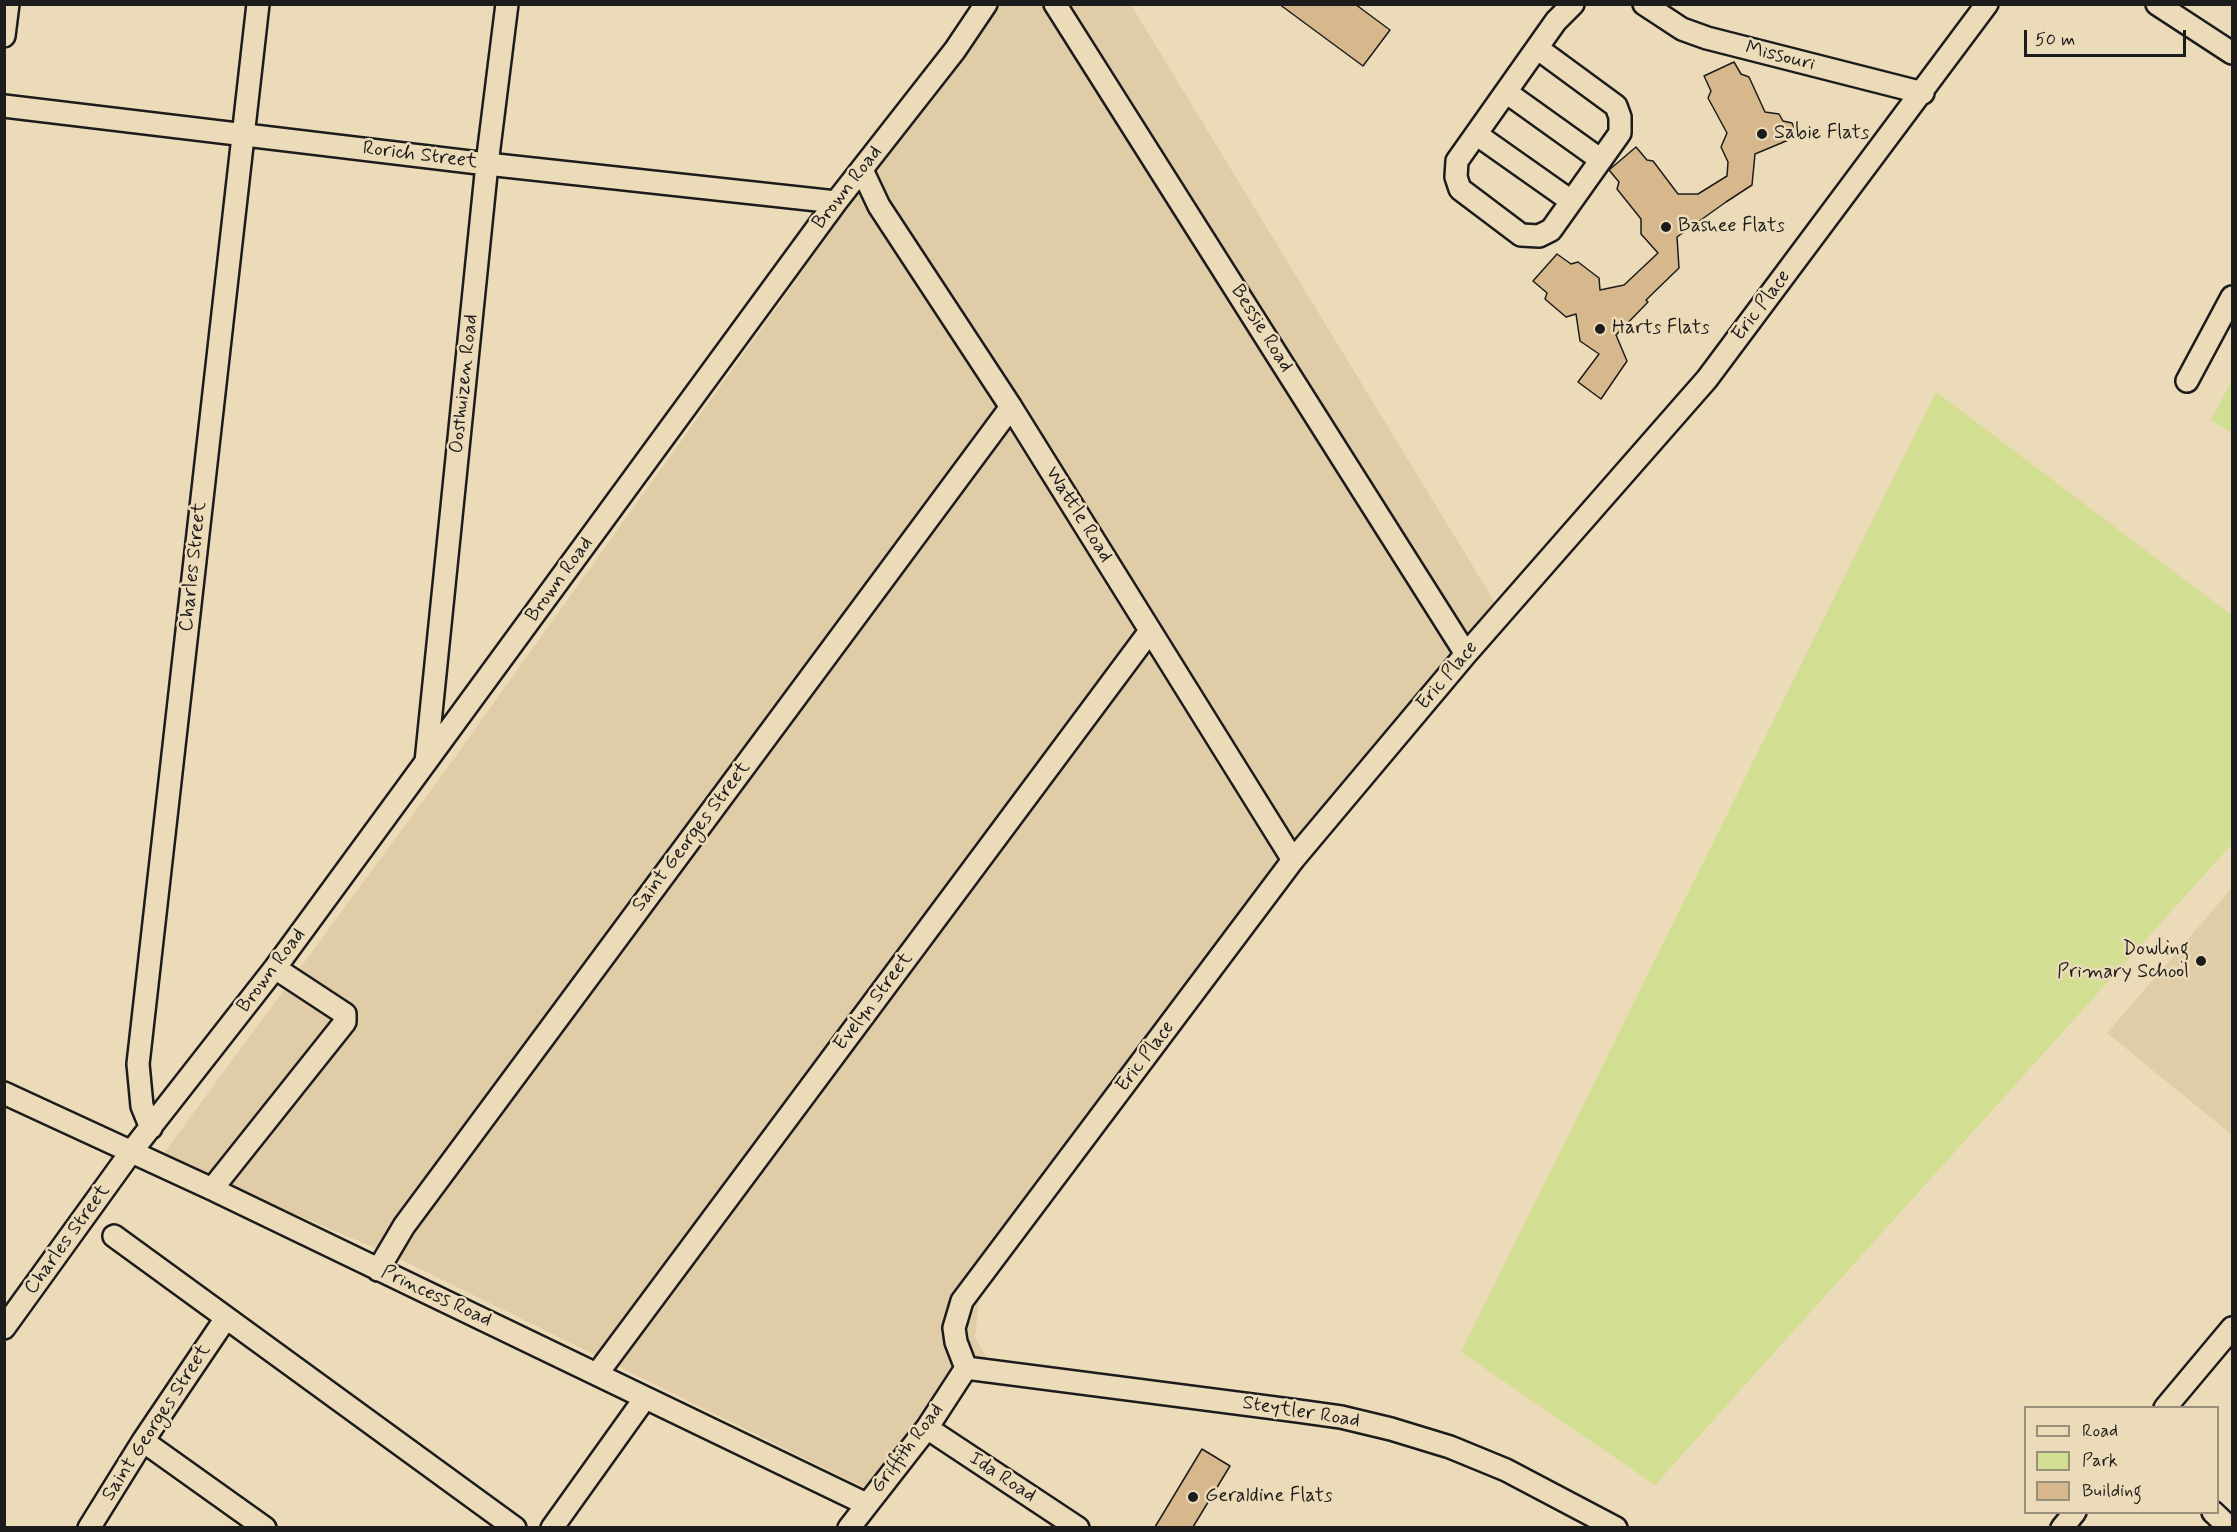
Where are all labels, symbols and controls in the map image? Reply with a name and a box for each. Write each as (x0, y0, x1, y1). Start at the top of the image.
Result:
scale bar (2027, 18, 2189, 56)
text: 50 m (2035, 28, 2075, 52)
street label: Missouri (1743, 37, 1817, 77)
place label: Sabie Flats (1774, 122, 1869, 146)
marker: Sabie Flats (1755, 127, 1769, 141)
street label: Rorich Street (361, 137, 479, 175)
street label: Brown Road (808, 142, 888, 234)
place label: Bashee Flats (1678, 215, 1785, 239)
marker: Bashee Flats (1659, 220, 1673, 234)
street label: Eric Place (1728, 266, 1796, 346)
street label: Bessie Road (1225, 281, 1297, 377)
street label: Oosthuizen Road (446, 313, 484, 455)
place label: Harts Flats (1612, 317, 1710, 341)
marker: Harts Flats (1593, 322, 1607, 336)
street label: Wattle Road (1039, 463, 1117, 567)
street label: Charles Street (175, 501, 213, 633)
street label: Brown Road (521, 533, 599, 627)
street label: Eric Place (1412, 637, 1484, 715)
street label: Saint Georges Street (628, 757, 756, 917)
street label: Brown Road (233, 924, 311, 1018)
place label: Dowling Primary School (2057, 938, 2189, 985)
street label: Evelyn Street (829, 948, 919, 1056)
marker: Dowling Primary School (2194, 954, 2208, 968)
street label: Eric Place (1112, 1017, 1180, 1097)
street label: Charles Street (20, 1180, 116, 1300)
street label: Princess Road (377, 1261, 495, 1333)
street label: Saint Georges Street (97, 1340, 217, 1506)
street label: Steytler Road (1241, 1392, 1361, 1434)
street label: Griffith Road (867, 1399, 949, 1499)
legend (2024, 1406, 2219, 1514)
text: Road (2082, 1419, 2118, 1443)
street label: Ida Road (964, 1448, 1040, 1508)
text: Park (2082, 1449, 2118, 1473)
text: Building (2082, 1479, 2142, 1503)
place label: Geraldine Flats (1205, 1485, 1333, 1509)
marker: Geraldine Flats (1186, 1490, 1200, 1504)

